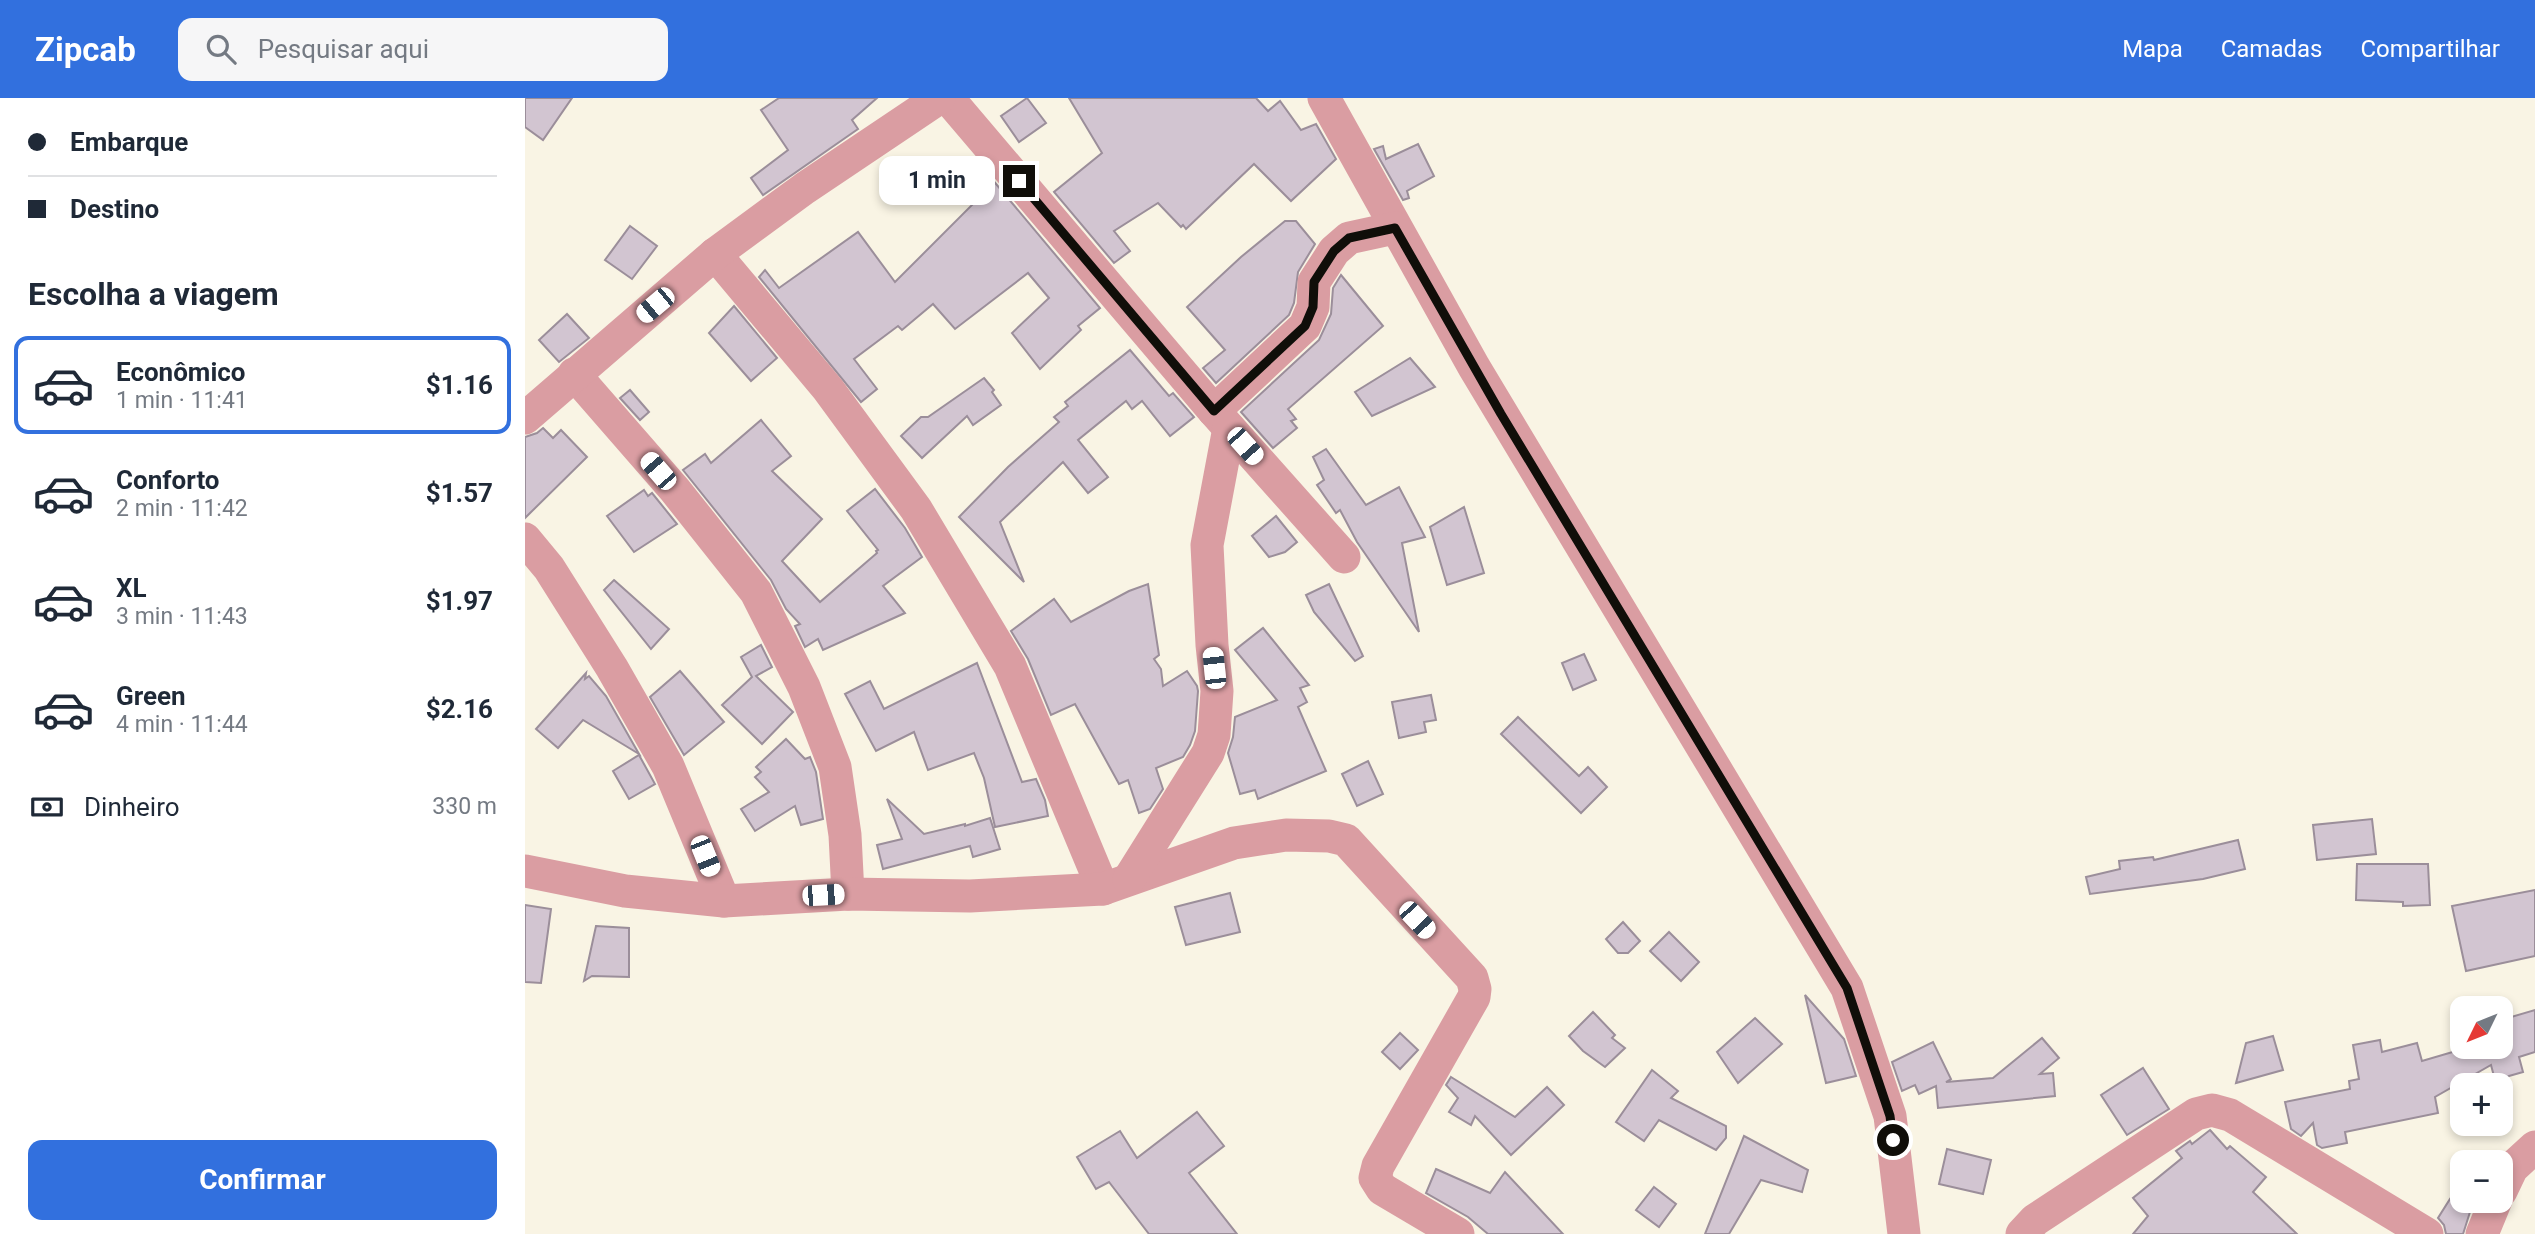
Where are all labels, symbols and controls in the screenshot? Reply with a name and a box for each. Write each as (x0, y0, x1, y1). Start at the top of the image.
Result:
search box (178, 18, 668, 81)
text: Zipcab (35, 30, 136, 69)
icon: search (202, 30, 240, 68)
text: Pesquisar aqui (258, 34, 429, 64)
text: Mapa (2122, 35, 2183, 63)
text: Camadas (2221, 35, 2322, 63)
text: Compartilhar (2360, 35, 2500, 63)
text: Embarque (70, 127, 188, 157)
callout: 1 min (879, 156, 995, 206)
route end (1003, 165, 1035, 197)
text: 1 min (908, 167, 966, 194)
text: Destino (70, 194, 159, 224)
text: Escolha a viagem (28, 275, 279, 313)
car (633, 283, 678, 327)
icon: car (32, 354, 95, 417)
text: Econômico (116, 357, 245, 387)
text: $1.16 (426, 370, 493, 400)
text: 1 min · 11:41 (116, 387, 248, 414)
car (1224, 423, 1267, 469)
car (637, 448, 680, 494)
icon: car (32, 462, 95, 525)
text: Conforto (116, 465, 220, 495)
text: $1.57 (426, 478, 493, 508)
text: 2 min · 11:42 (116, 495, 248, 522)
icon: car (32, 570, 95, 633)
text: XL (116, 573, 147, 603)
text: $1.97 (426, 586, 493, 616)
text: 3 min · 11:43 (116, 603, 248, 630)
car (1202, 646, 1227, 690)
icon: car (32, 678, 95, 741)
text: Green (116, 681, 186, 711)
text: $2.16 (426, 694, 493, 724)
text: 4 min · 11:44 (116, 711, 248, 738)
icon: cash (28, 788, 66, 826)
text: Dinheiro (84, 792, 180, 822)
text: 330 m (432, 793, 497, 820)
car (688, 833, 723, 879)
car (802, 883, 845, 907)
car (1395, 897, 1440, 943)
north arrow (2450, 996, 2513, 1059)
map controls (2450, 996, 2513, 1213)
button: + (2450, 1073, 2513, 1136)
route start (1877, 1124, 1909, 1156)
button: Confirmar (28, 1140, 497, 1220)
button: − (2450, 1150, 2513, 1213)

